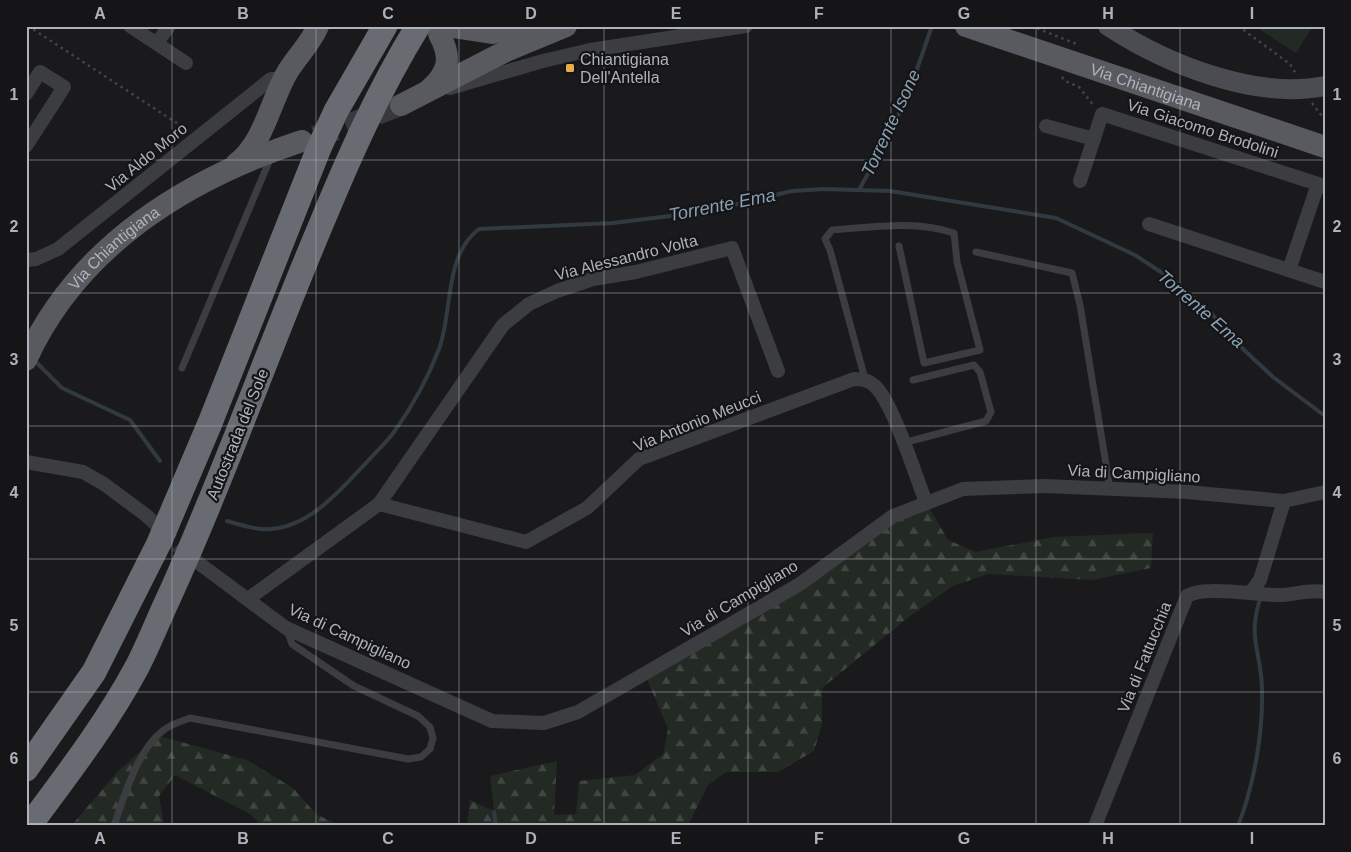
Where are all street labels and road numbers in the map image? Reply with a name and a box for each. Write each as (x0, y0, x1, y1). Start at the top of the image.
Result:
street label: Via Chiantigiana (1088, 61, 1204, 114)
street label: Via Giacomo Brodolini (1125, 96, 1281, 161)
street label: Via Aldo Moro (102, 119, 190, 195)
street label: Via Chiantigiana (65, 203, 163, 293)
street label: Via Alessandro Volta (553, 231, 699, 283)
street label: Autostrada del Sole (203, 366, 272, 502)
street label: Via Antonio Meucci (631, 388, 763, 455)
street label: Via di Campigliano (1067, 462, 1201, 485)
street label: Via di Campigliano (678, 557, 801, 640)
street label: Via di Fattucchia (1114, 599, 1174, 715)
street label: Via di Campigliano (286, 601, 414, 672)

